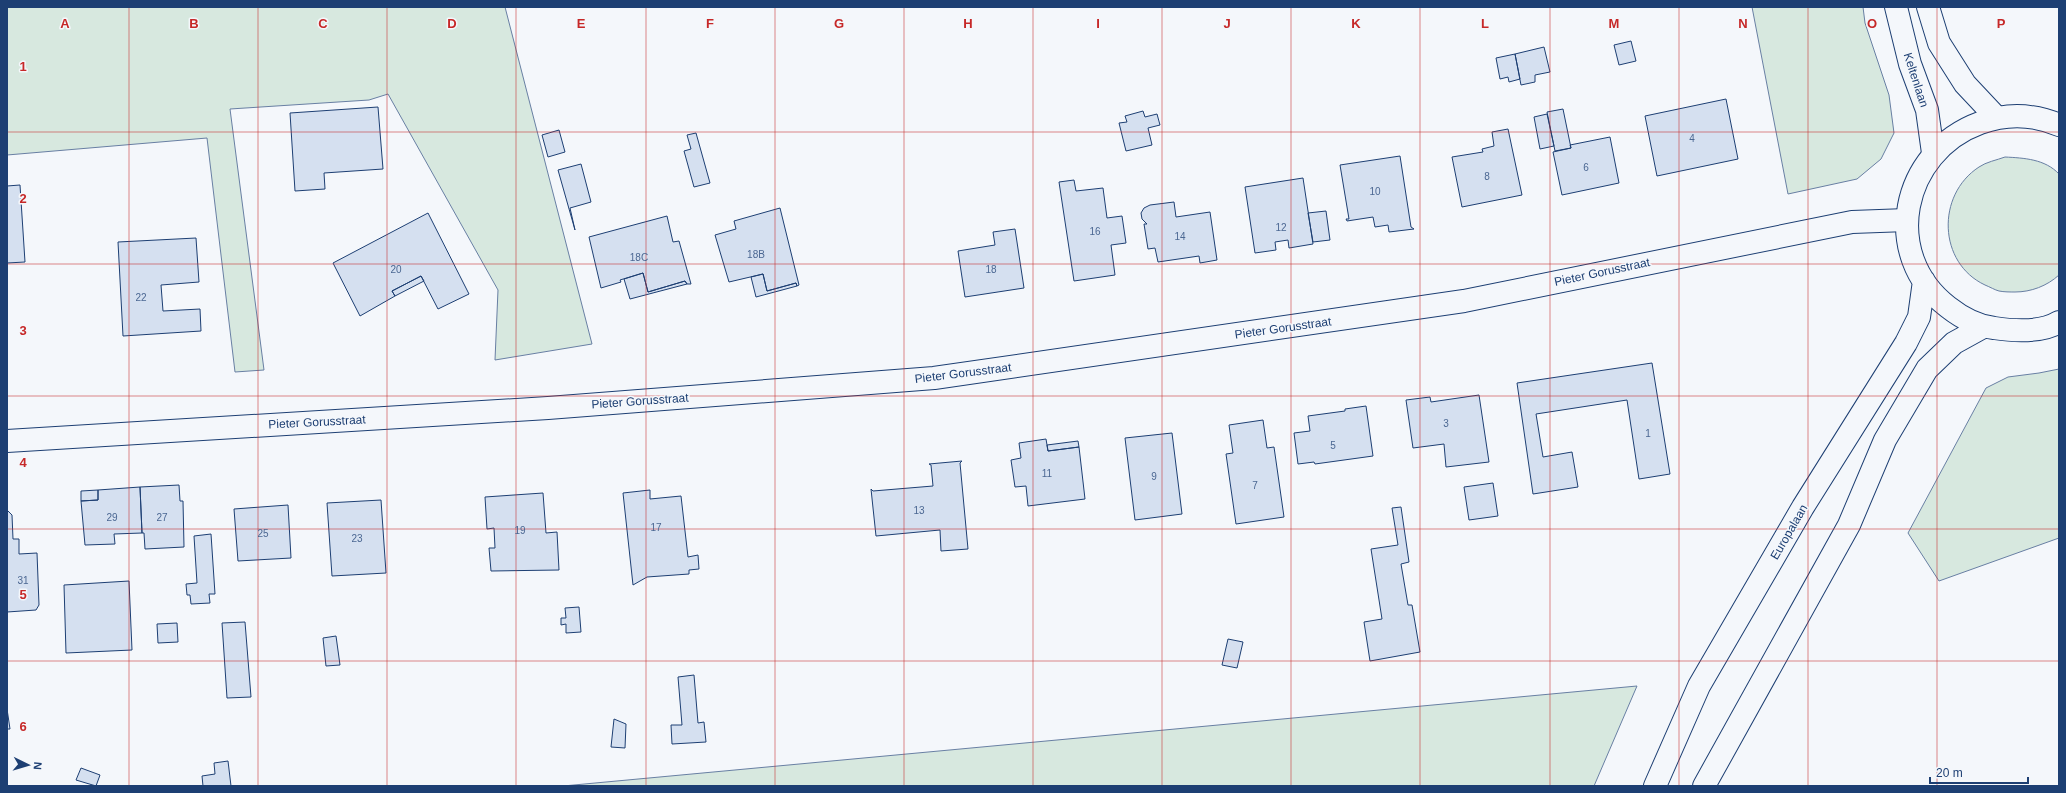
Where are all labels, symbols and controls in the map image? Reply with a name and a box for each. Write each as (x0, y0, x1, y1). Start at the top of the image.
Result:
text: A (60, 16, 70, 31)
text: B (189, 16, 199, 31)
text: C (318, 16, 328, 31)
text: D (447, 16, 457, 31)
text: E (577, 16, 586, 31)
text: F (706, 16, 714, 31)
text: G (834, 16, 844, 31)
text: H (963, 16, 973, 31)
text: I (1096, 16, 1100, 31)
text: J (1223, 16, 1231, 31)
text: K (1351, 16, 1361, 31)
text: L (1481, 16, 1489, 31)
text: M (1609, 16, 1619, 31)
text: N (1738, 16, 1748, 31)
text: O (1867, 16, 1877, 31)
text: P (1997, 16, 2006, 31)
street label: Keltenlaan (1901, 51, 1931, 109)
text: 1 (19, 59, 27, 74)
house number: 4 (1689, 133, 1695, 144)
house number: 6 (1583, 162, 1589, 173)
house number: 8 (1484, 171, 1490, 182)
house number: 10 (1369, 186, 1381, 197)
text: 2 (19, 191, 27, 206)
house number: 12 (1275, 222, 1287, 233)
house number: 16 (1089, 226, 1101, 237)
house number: 14 (1174, 231, 1186, 242)
house number: 18B (747, 249, 765, 260)
house number: 18C (630, 252, 648, 263)
street label: Pieter Gorusstraat (1553, 255, 1652, 289)
house number: 20 (390, 264, 402, 275)
house number: 18 (985, 264, 997, 275)
house number: 22 (135, 292, 147, 303)
street label: Pieter Gorusstraat (1234, 314, 1333, 342)
text: 3 (19, 323, 27, 338)
street label: Pieter Gorusstraat (914, 360, 1013, 386)
street label: Pieter Gorusstraat (591, 391, 690, 411)
street label: Pieter Gorusstraat (268, 412, 367, 432)
house number: 3 (1443, 418, 1449, 429)
house number: 1 (1645, 428, 1651, 439)
house number: 5 (1330, 440, 1336, 451)
text: 4 (19, 455, 27, 470)
house number: 11 (1042, 468, 1053, 479)
house number: 9 (1151, 471, 1157, 482)
house number: 7 (1252, 480, 1258, 491)
street label: Europalaan (1768, 502, 1810, 562)
house number: 13 (913, 505, 925, 516)
house number: 29 (106, 512, 118, 523)
house number: 27 (156, 512, 168, 523)
house number: 17 (650, 522, 662, 533)
house number: 19 (514, 525, 526, 536)
house number: 25 (257, 528, 269, 539)
house number: 23 (351, 533, 363, 544)
house number: 31 (17, 575, 29, 586)
text: 5 (19, 587, 27, 602)
text: 6 (19, 719, 27, 734)
north arrow (8, 745, 48, 785)
scale bar (1930, 759, 2028, 785)
text: N (32, 761, 44, 770)
text: 20 m (1936, 766, 1963, 780)

